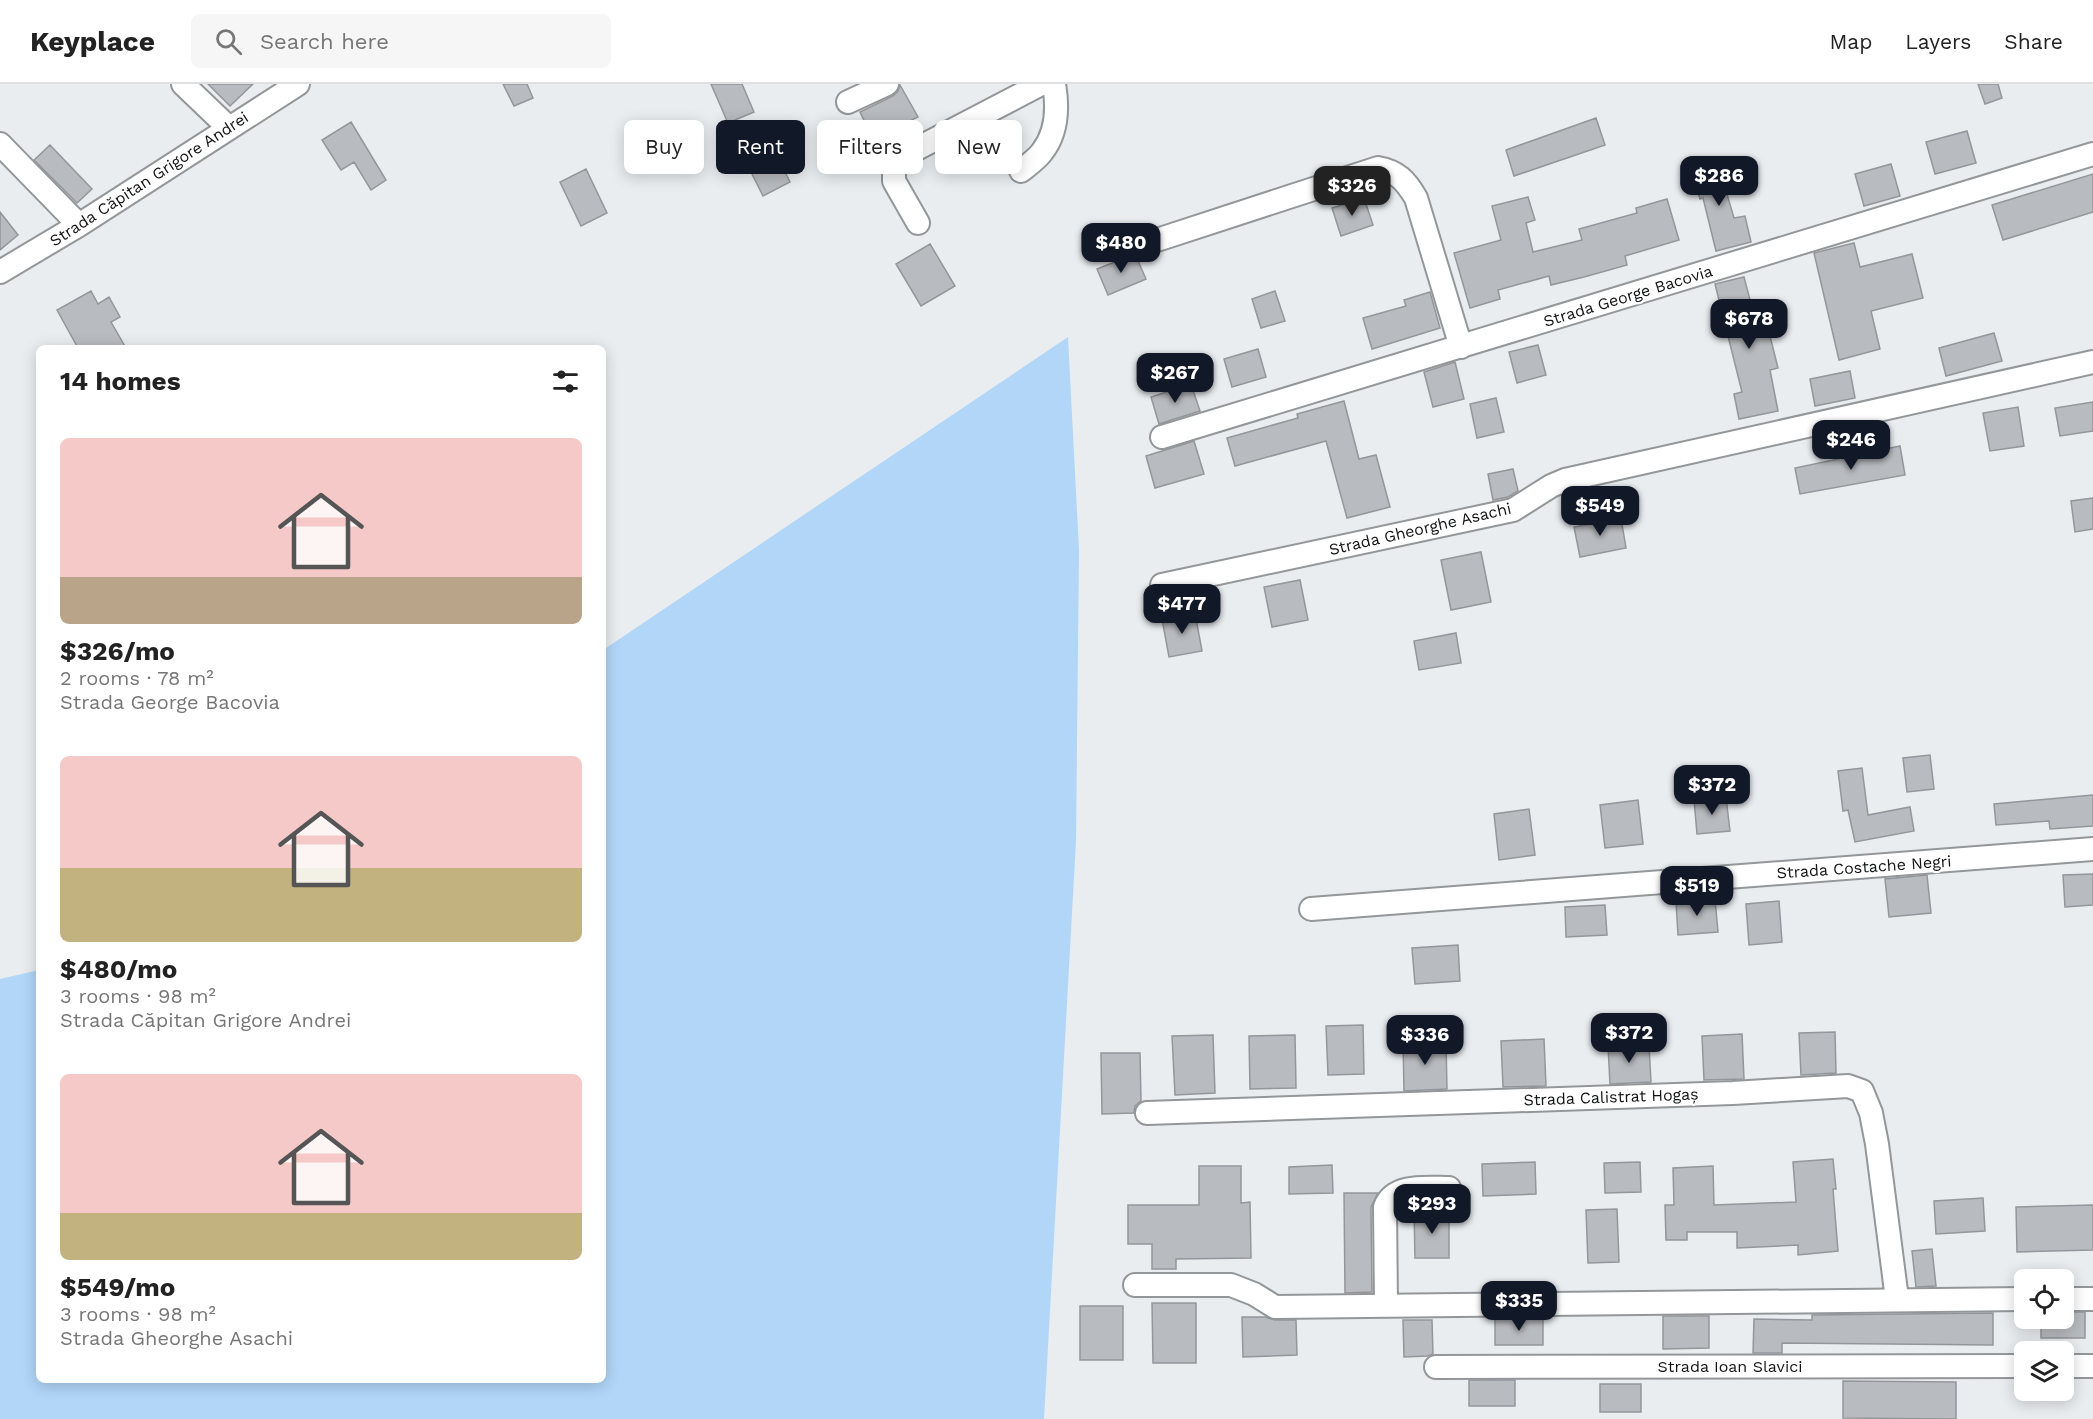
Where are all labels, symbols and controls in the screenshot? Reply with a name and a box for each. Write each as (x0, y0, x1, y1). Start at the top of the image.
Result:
search box (191, 14, 611, 68)
text: Keyplace (30, 25, 155, 58)
icon: search (212, 25, 245, 58)
text: Search here (260, 29, 389, 54)
text: Map (1829, 29, 1872, 54)
text: Layers (1905, 29, 1971, 54)
text: Share (2004, 29, 2063, 54)
street label: Strada Căpitan Grigore Andrei (46, 108, 252, 250)
chip: Buy (624, 120, 704, 174)
chip: Rent (716, 120, 805, 174)
chip: Filters (817, 120, 923, 174)
chip: New (935, 120, 1022, 174)
pin: $286 (1683, 156, 1755, 207)
text: $286 (1694, 163, 1744, 187)
pin: $326 (1316, 166, 1388, 217)
text: $326 (1328, 173, 1376, 197)
pin: $480 (1085, 223, 1157, 274)
text: $480 (1095, 230, 1147, 254)
street label: Strada George Bacovia (1541, 261, 1715, 331)
pin: $678 (1713, 299, 1785, 350)
text: $678 (1725, 306, 1774, 330)
pin: $267 (1139, 353, 1211, 404)
text: $267 (1151, 360, 1199, 384)
icon: filters (549, 365, 582, 398)
text: 14 homes (60, 366, 181, 396)
pin: $246 (1815, 420, 1887, 471)
text: $246 (1826, 427, 1876, 451)
icon: home (267, 477, 375, 585)
pin: $549 (1564, 486, 1636, 537)
text: $549 (1575, 493, 1625, 517)
street label: Strada Gheorghe Asachi (1327, 499, 1513, 559)
pin: $477 (1146, 584, 1218, 635)
text: $477 (1157, 591, 1207, 615)
text: $326/mo (60, 636, 175, 666)
text: 2 rooms · 78 m² (60, 666, 214, 690)
text: Strada George Bacovia (60, 690, 280, 714)
pin: $372 (1676, 765, 1748, 816)
text: $372 (1688, 772, 1736, 796)
icon: home (267, 795, 375, 903)
street label: Strada Costache Negri (1776, 851, 1952, 883)
pin: $519 (1661, 866, 1733, 917)
text: $519 (1674, 873, 1720, 897)
text: $480/mo (60, 954, 177, 984)
text: 3 rooms · 98 m² (60, 984, 216, 1008)
text: Strada Căpitan Grigore Andrei (60, 1008, 351, 1032)
pin: $372 (1593, 1013, 1665, 1064)
pin: $336 (1389, 1015, 1461, 1066)
text: $372 (1605, 1020, 1653, 1044)
text: $336 (1401, 1022, 1449, 1046)
street label: Strada Calistrat Hogaș (1523, 1084, 1699, 1110)
icon: home (267, 1113, 375, 1221)
pin: $293 (1396, 1184, 1468, 1235)
text: $293 (1408, 1191, 1456, 1215)
map controls (2014, 1269, 2074, 1401)
button: locate (2014, 1269, 2074, 1329)
text: $549/mo (60, 1272, 175, 1302)
pin: $335 (1483, 1281, 1555, 1332)
text: $335 (1495, 1288, 1543, 1312)
text: 3 rooms · 98 m² (60, 1302, 216, 1326)
text: Strada Gheorghe Asachi (60, 1326, 293, 1350)
button: layers (2014, 1341, 2074, 1401)
street label: Strada Ioan Slavici (1658, 1357, 1802, 1376)

